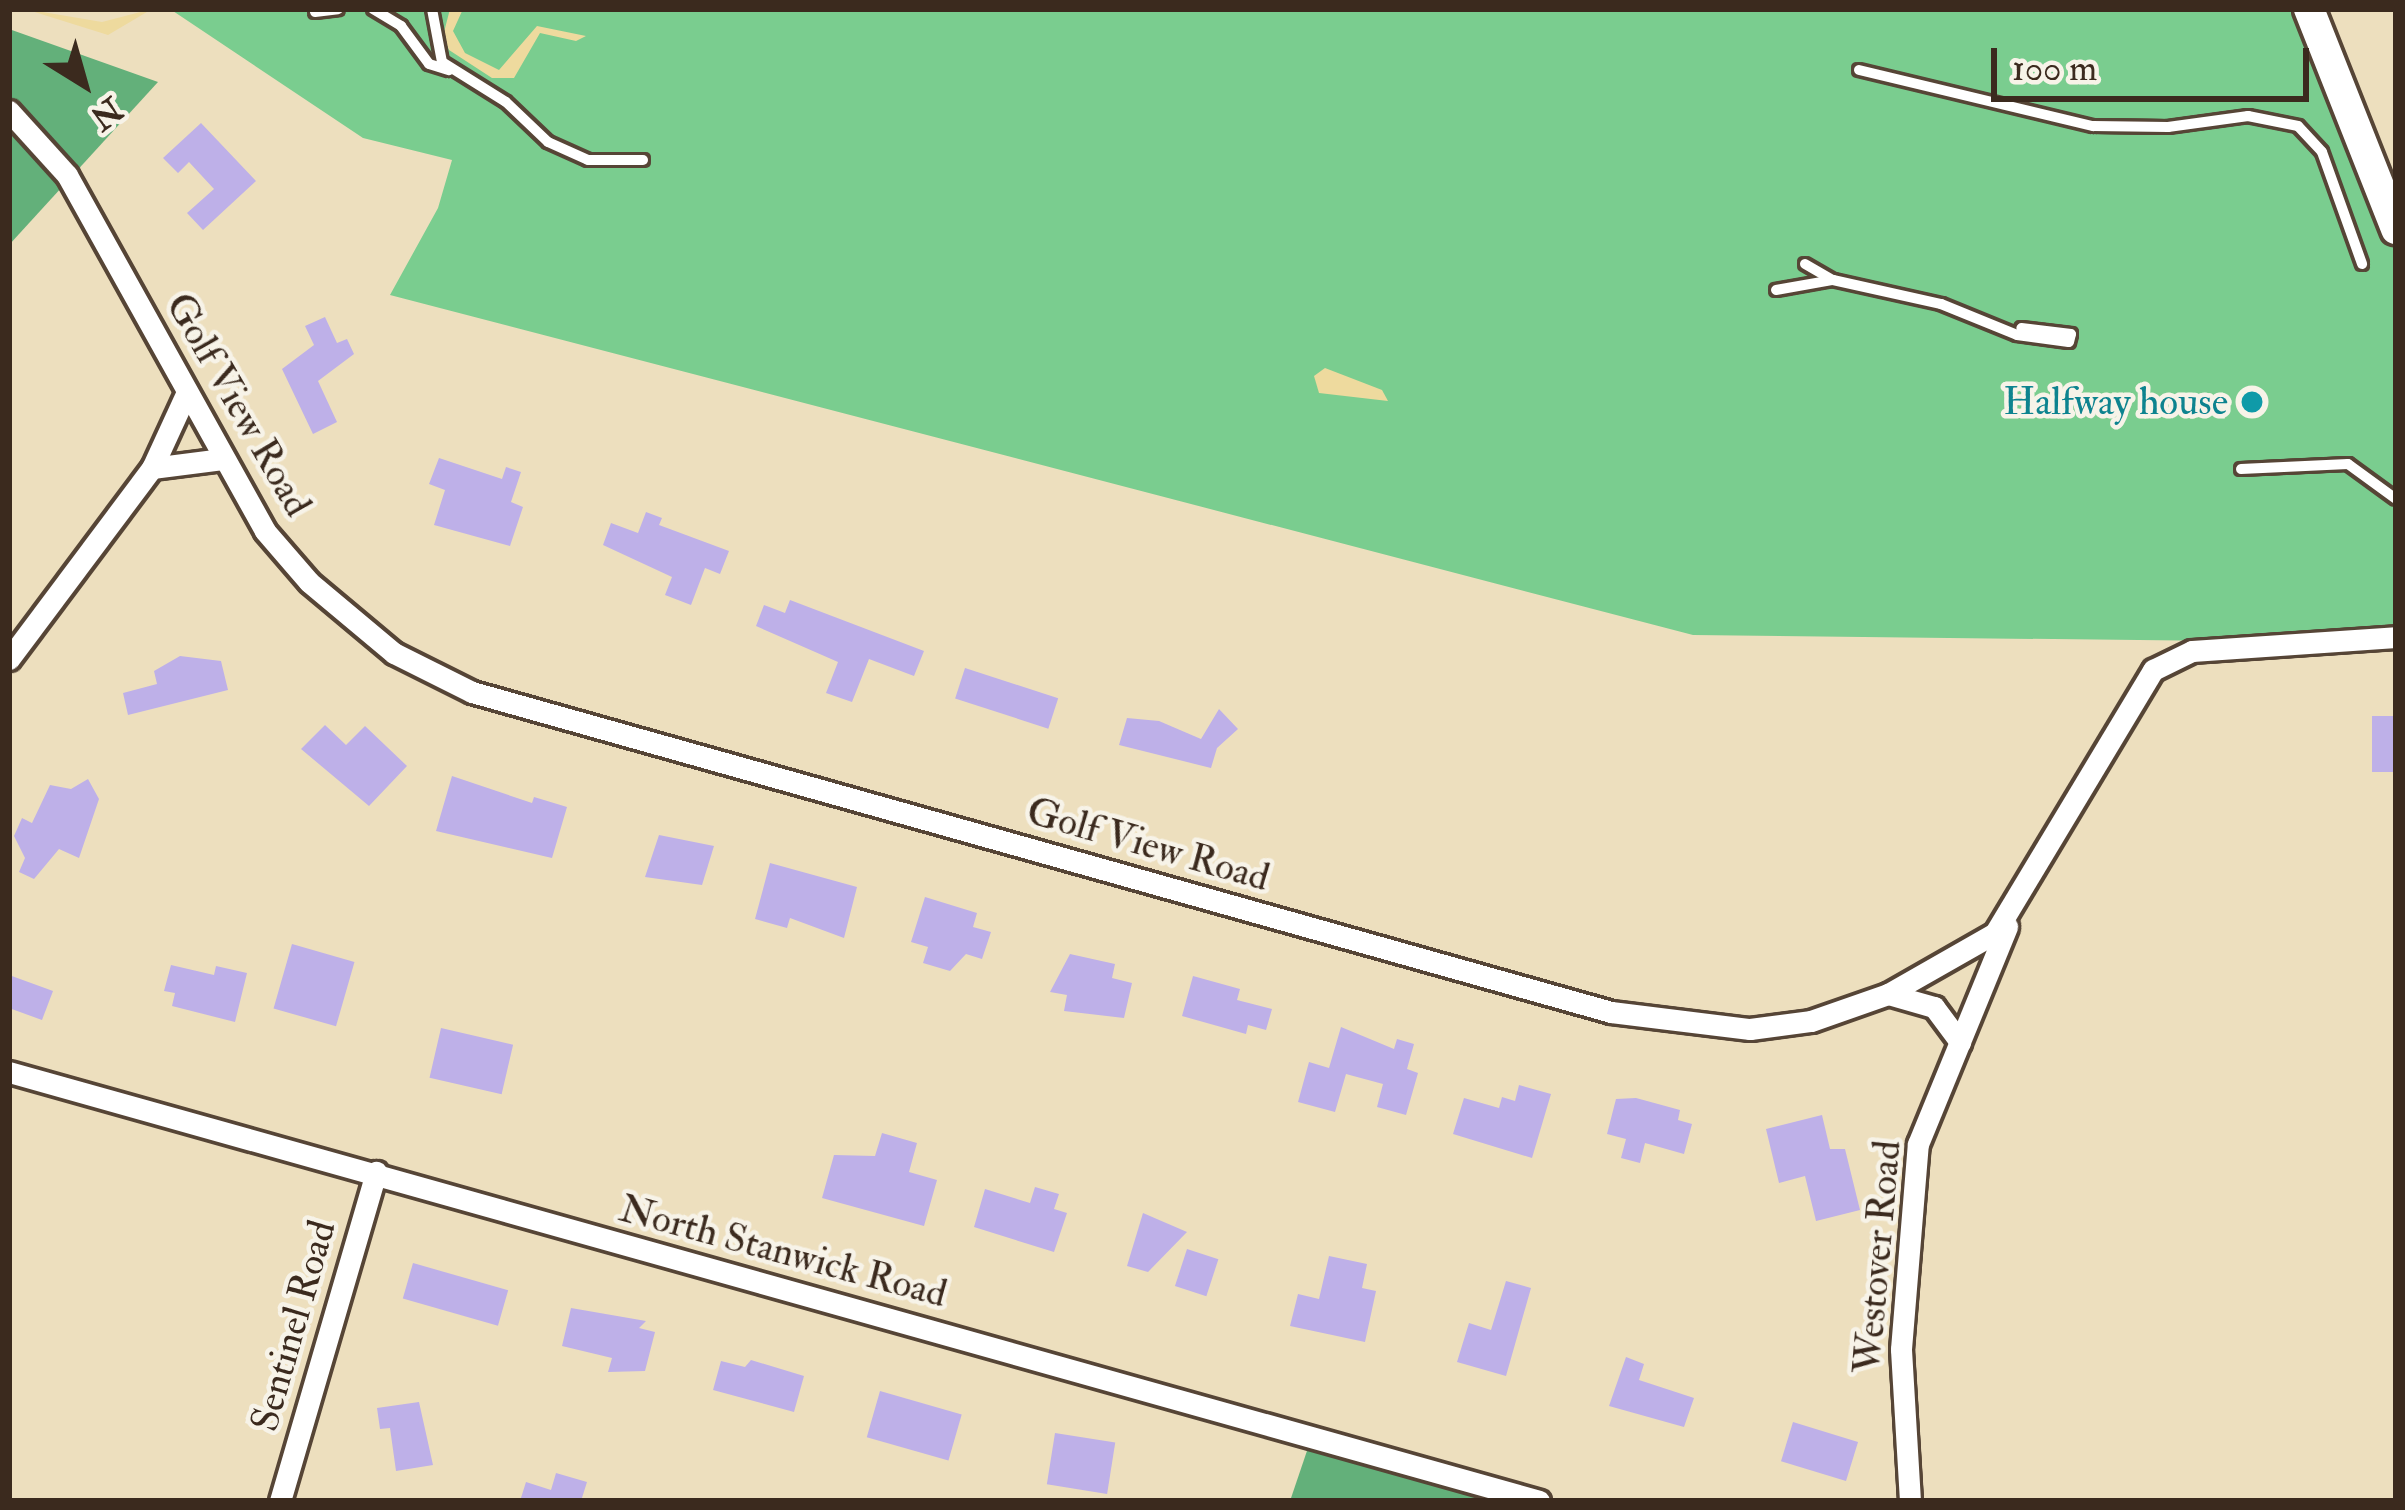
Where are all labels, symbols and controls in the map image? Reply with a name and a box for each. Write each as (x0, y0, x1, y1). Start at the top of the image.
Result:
north arrow (24, 24, 144, 144)
scale bar (1997, 24, 2315, 98)
text: 100 m (2012, 46, 2097, 91)
text: N (82, 88, 130, 138)
street label: Golf View Road (155, 285, 321, 525)
place label: Halfway house (2003, 379, 2228, 425)
marker: Halfway house (2239, 389, 2265, 415)
street label: Golf View Road (1021, 788, 1275, 902)
street label: Westover Road (1844, 1138, 1912, 1376)
street label: North Stanwick Road (614, 1186, 952, 1318)
street label: Sentinel Road (242, 1215, 346, 1437)

